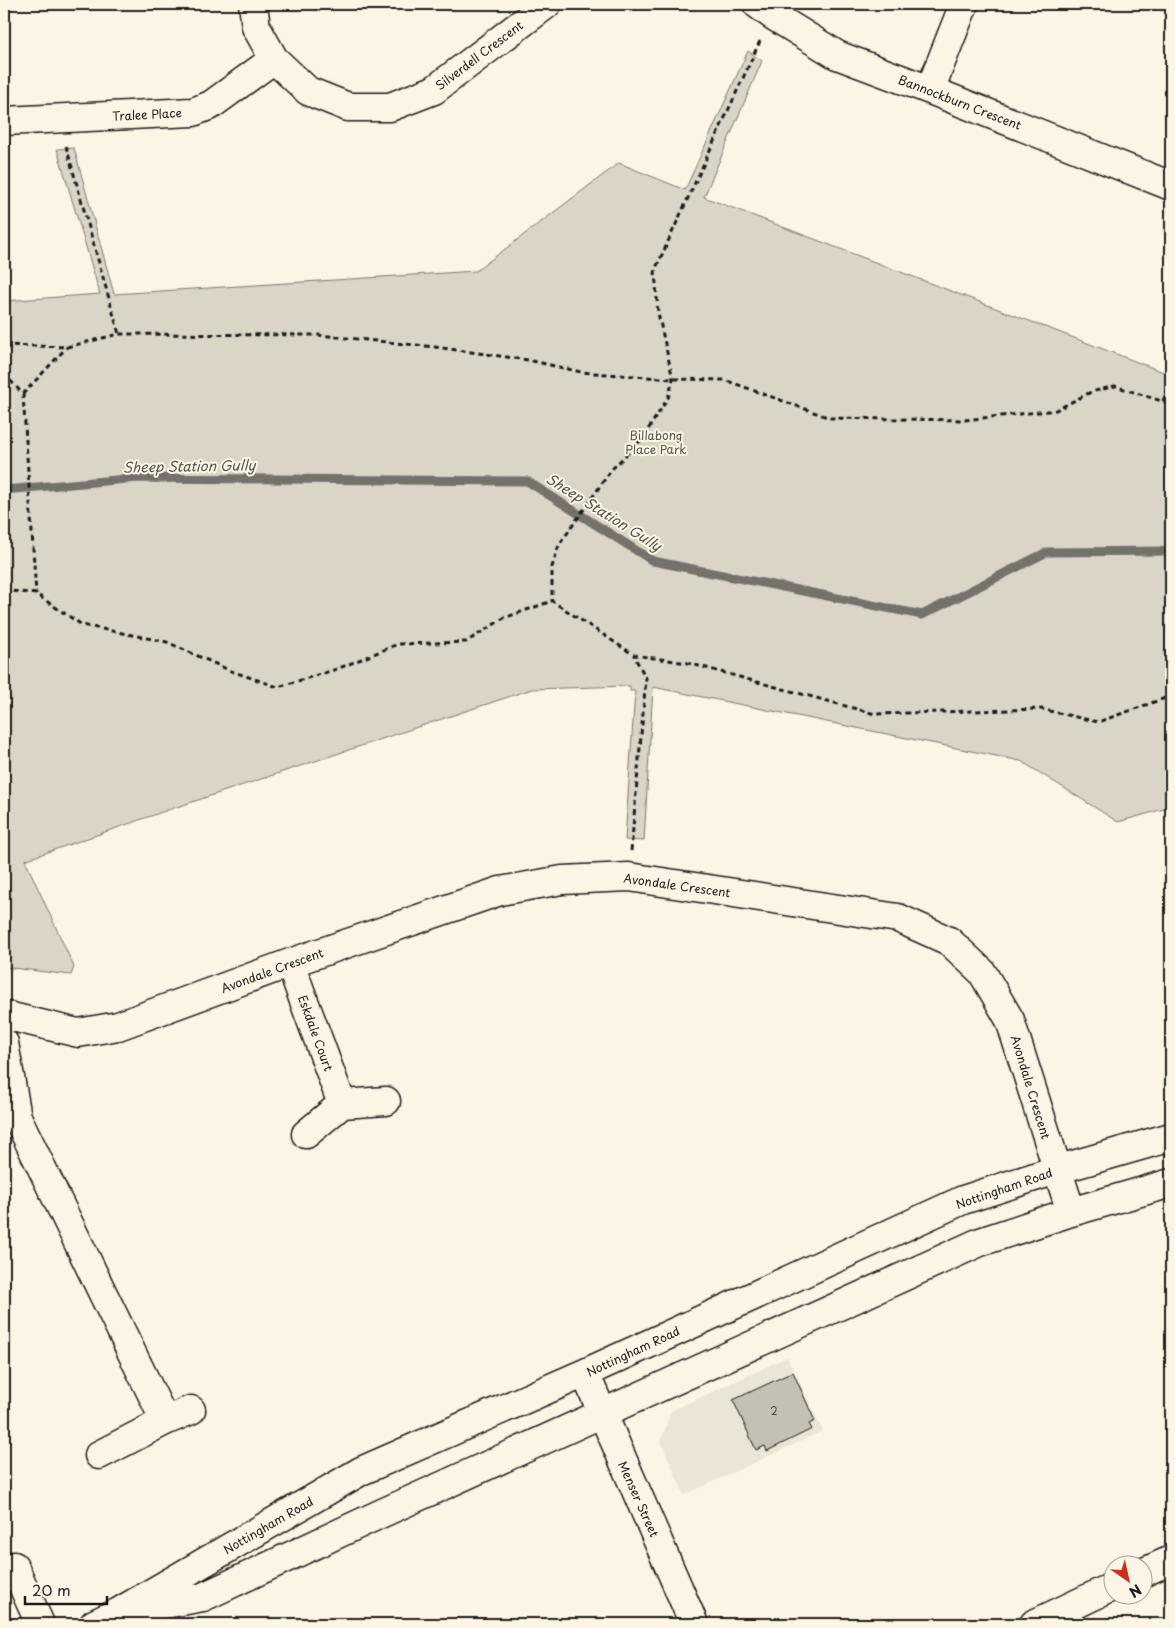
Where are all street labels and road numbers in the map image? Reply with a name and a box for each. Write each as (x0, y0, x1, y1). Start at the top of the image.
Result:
street label: Silverdell Crescent (431, 16, 527, 94)
street label: Bannockburn Crescent (896, 70, 1024, 134)
street label: Tralee Place (112, 103, 182, 125)
street label: Avondale Crescent (622, 869, 732, 901)
street label: Avondale Crescent (218, 943, 326, 997)
street label: Eskdale Court (294, 992, 338, 1074)
street label: Avondale Crescent (1007, 1033, 1055, 1141)
street label: Nottingham Road (953, 1163, 1055, 1213)
street label: Nottingham Road (583, 1321, 683, 1381)
street label: Menser Street (614, 1458, 664, 1540)
street label: Nottingham Road (220, 1492, 316, 1558)

